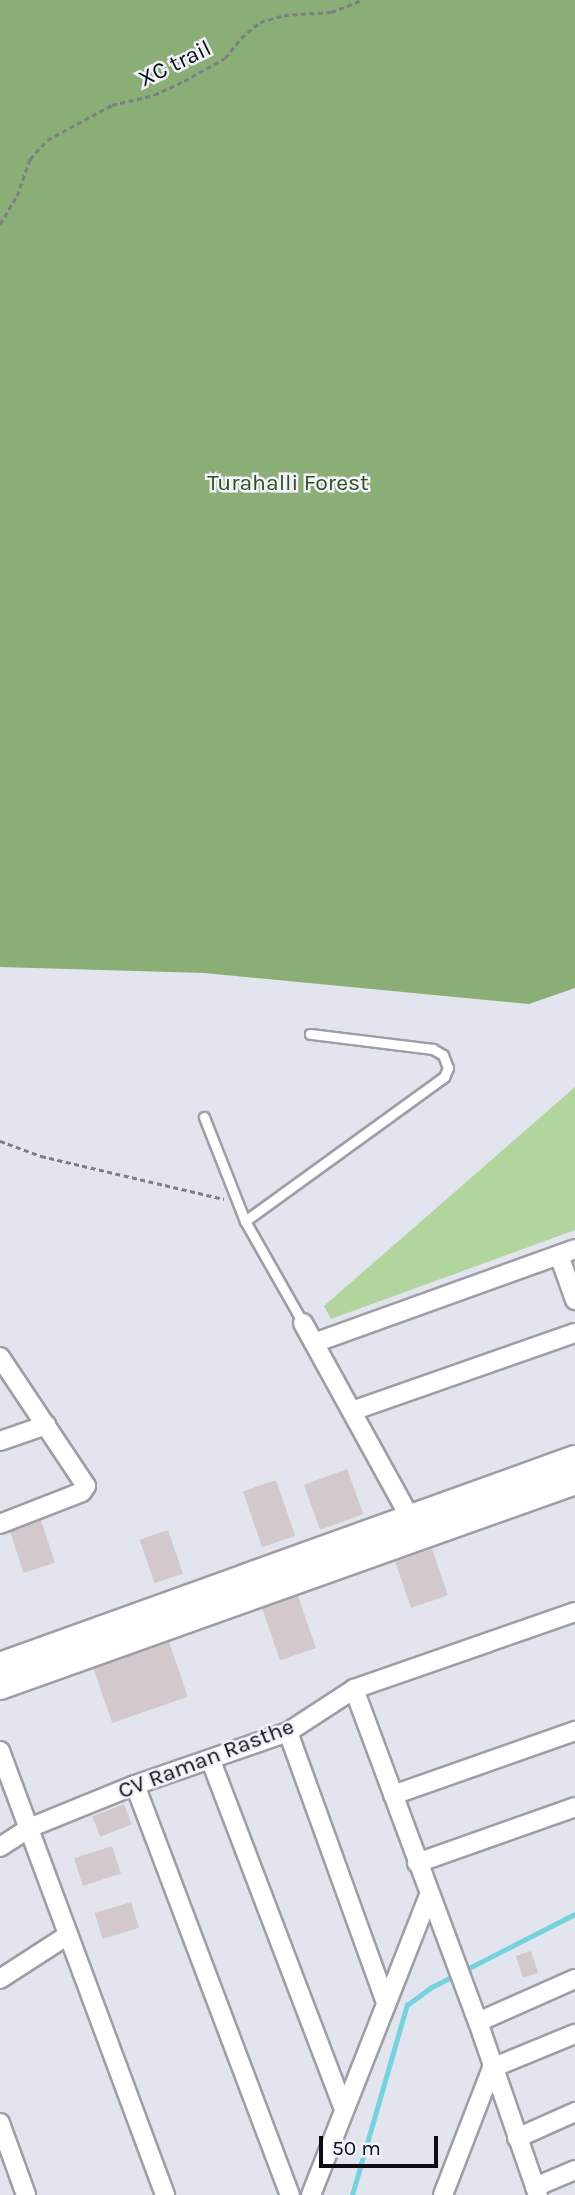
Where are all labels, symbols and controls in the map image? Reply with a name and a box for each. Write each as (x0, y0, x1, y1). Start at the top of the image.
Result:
street label: XC trail (134, 35, 216, 93)
park label: Turahalli Forest (207, 469, 369, 497)
street label: CV Raman Rasthe (114, 1713, 298, 1805)
scale bar (323, 2122, 442, 2166)
text: 50 m (332, 2136, 381, 2160)

